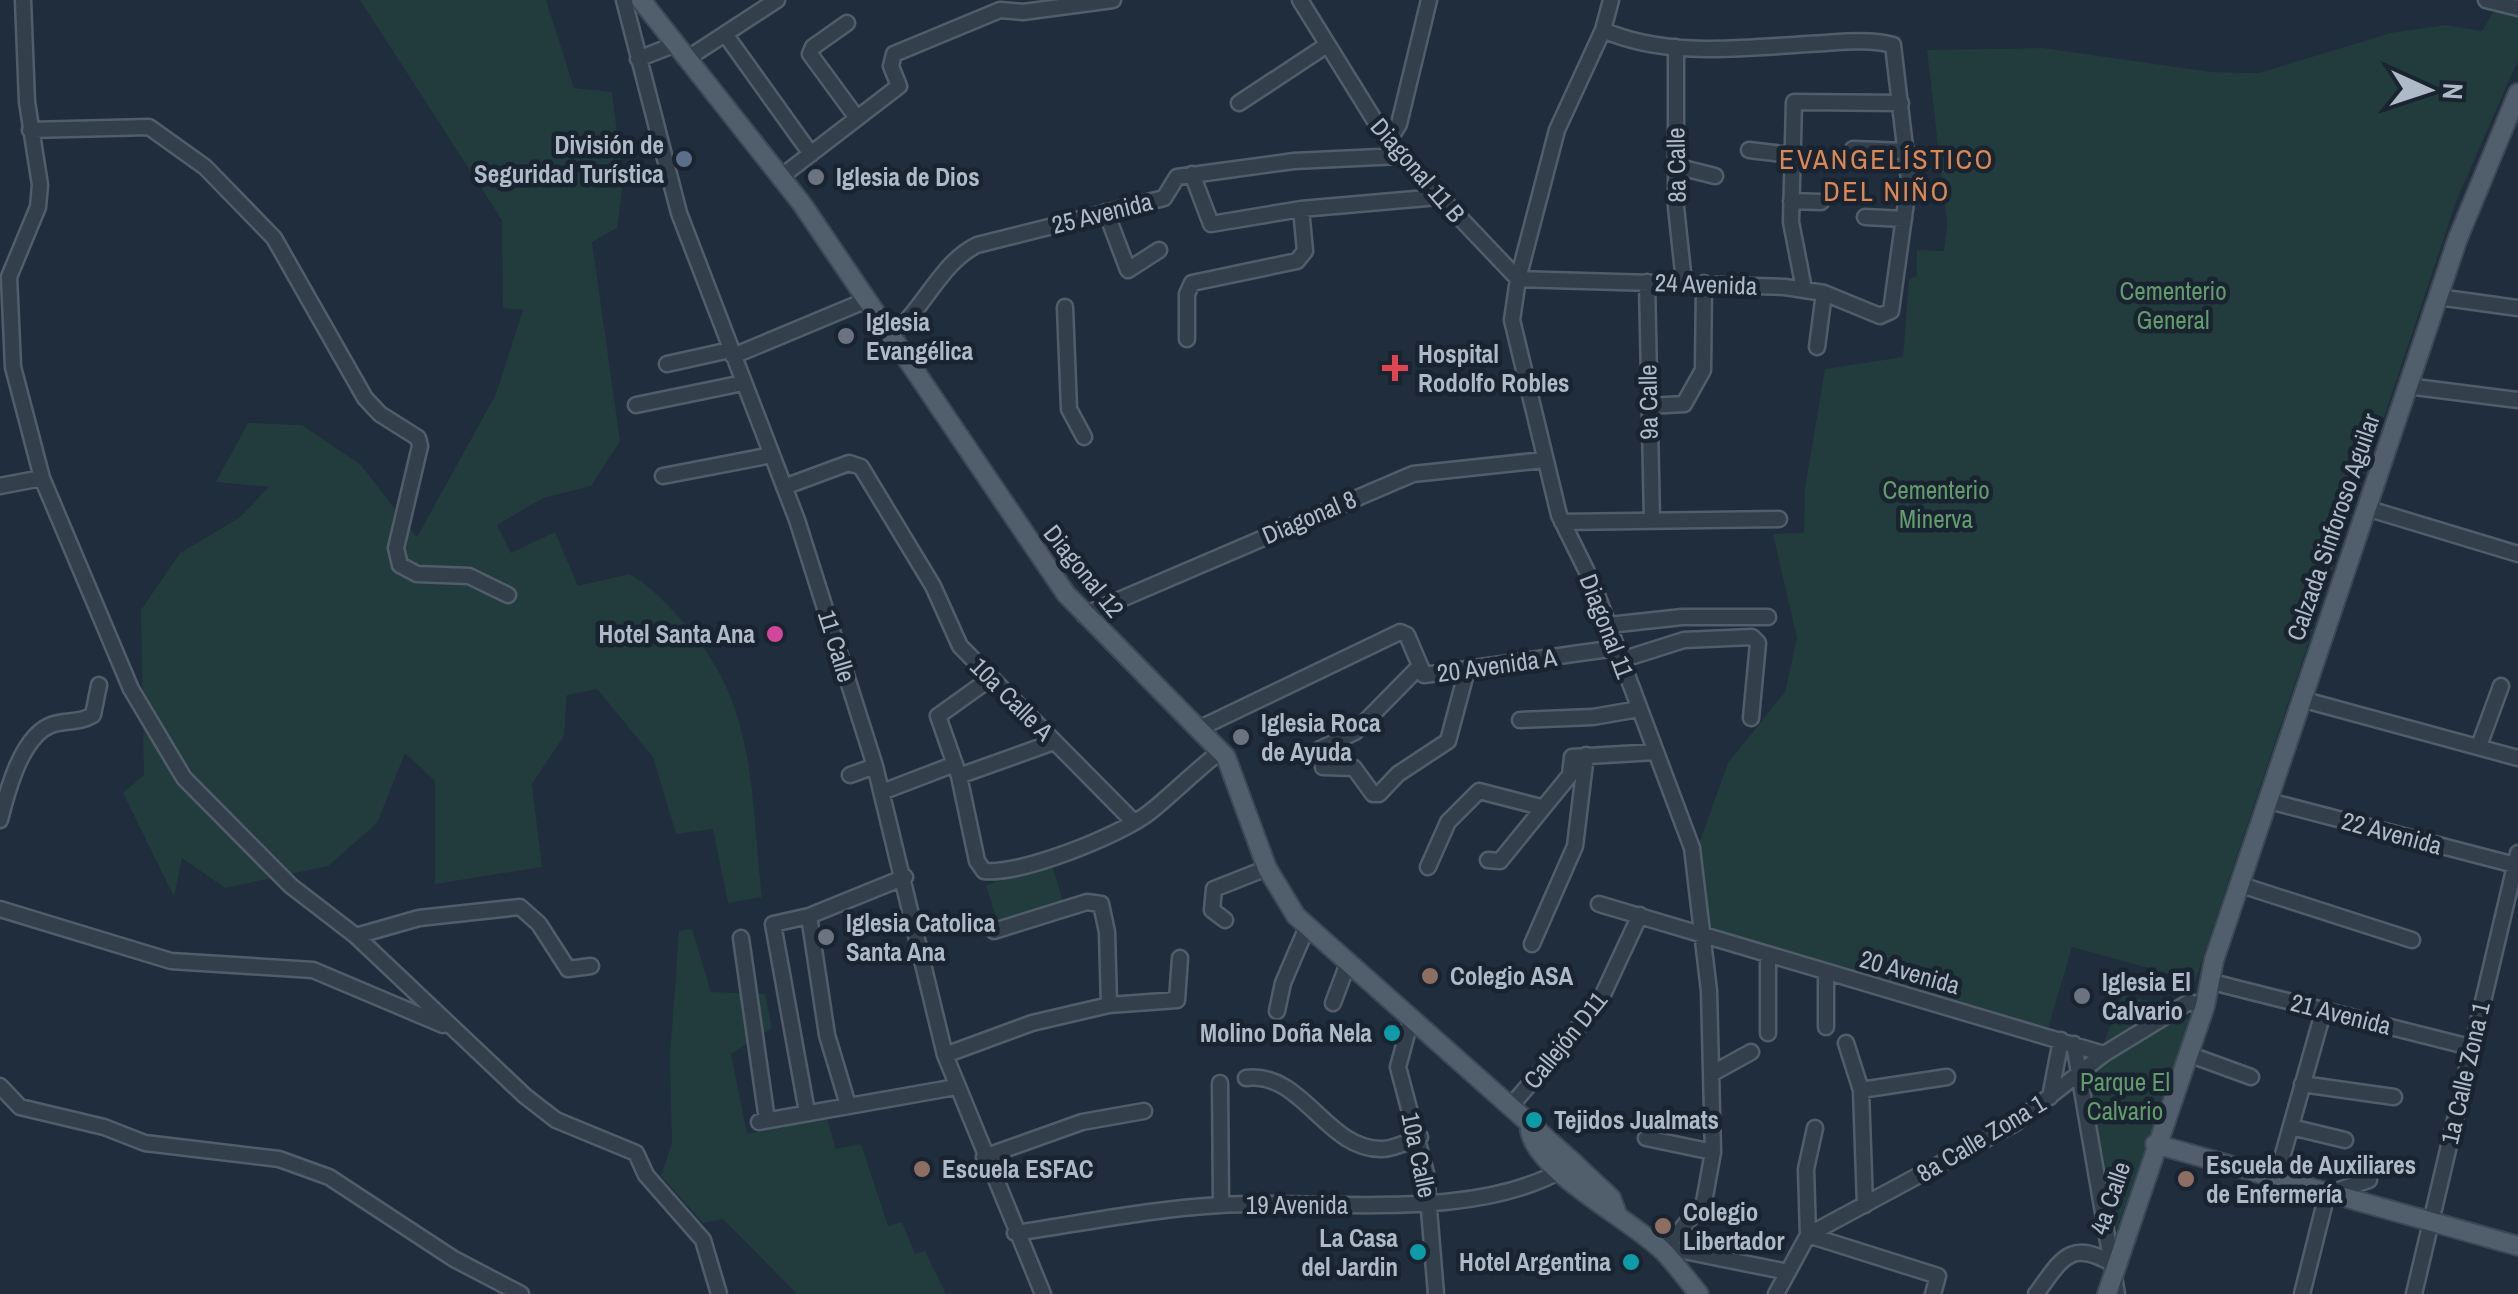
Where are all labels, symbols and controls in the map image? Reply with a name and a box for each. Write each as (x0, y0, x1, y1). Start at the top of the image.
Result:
north arrow (2378, 40, 2478, 140)
text: N (2434, 82, 2472, 101)
street label: Diagonal 11 B (1363, 110, 1473, 230)
street label: 8a Calle (1658, 127, 1694, 203)
place label: División de Seguridad Turística (474, 128, 665, 191)
district label: EVANGELÍSTICO DEL NIÑO (1779, 140, 1995, 210)
marker: División de Seguridad Turística (673, 148, 695, 170)
place label: Iglesia de Dios (836, 160, 980, 194)
marker: Iglesia de Dios (805, 166, 827, 188)
street label: 25 Avenida (1048, 184, 1156, 242)
street label: 24 Avenida (1654, 265, 1758, 303)
park label: Cementerio General (2119, 274, 2227, 337)
place label: Iglesia Evangélica (866, 305, 974, 368)
marker: Iglesia Evangélica (835, 325, 857, 347)
place label: Hospital Rodolfo Robles (1418, 337, 1569, 400)
marker: Hospital Rodolfo Robles (1382, 355, 1408, 381)
street label: 9a Calle (1630, 364, 1666, 440)
street label: Calzada Sinforoso Aguilar (2278, 409, 2388, 645)
park label: Cementerio Minerva (1882, 473, 1990, 536)
street label: Diagonal 8 (1257, 482, 1361, 552)
street label: Diagonal 12 (1036, 517, 1132, 625)
street label: Diagonal 11 (1572, 569, 1643, 684)
street label: 11 Calle (810, 606, 864, 686)
place label: Hotel Santa Ana (599, 617, 756, 651)
marker: Hotel Santa Ana (764, 623, 786, 645)
street label: 20 Avenida A (1435, 640, 1559, 690)
street label: 10a Calle A (963, 650, 1061, 748)
place label: Iglesia Roca de Ayuda (1261, 706, 1381, 769)
marker: Iglesia Roca de Ayuda (1230, 726, 1252, 748)
street label: 22 Avenida (2338, 803, 2446, 863)
place label: Iglesia Catolica Santa Ana (846, 906, 996, 969)
marker: Iglesia Catolica Santa Ana (815, 926, 837, 948)
street label: 20 Avenida (1856, 942, 1964, 1003)
place label: Colegio ASA (1450, 959, 1574, 993)
marker: Colegio ASA (1419, 965, 1441, 987)
place label: Iglesia El Calvario (2102, 965, 2191, 1028)
street label: Callejón D11 (1515, 984, 1615, 1096)
marker: Iglesia El Calvario (2071, 985, 2093, 1007)
street label: 21 Avenida (2287, 985, 2395, 1043)
street label: 1a Calle Zona 1 (2432, 998, 2498, 1147)
place label: Molino Doña Nela (1200, 1016, 1373, 1050)
marker: Molino Doña Nela (1381, 1022, 1403, 1044)
park label: Parque El Calvario (2080, 1065, 2170, 1128)
street label: 8a Calle Zona 1 (1910, 1086, 2052, 1190)
place label: Tejidos Jualmats (1554, 1103, 1719, 1137)
street label: 10a Calle (1393, 1109, 1445, 1201)
marker: Tejidos Jualmats (1523, 1109, 1545, 1131)
place label: Escuela de Auxiliares de Enfermería (2206, 1148, 2416, 1211)
place label: Escuela ESFAC (942, 1152, 1094, 1186)
street label: 4a Calle (2082, 1157, 2138, 1239)
marker: Escuela ESFAC (911, 1158, 933, 1180)
marker: Escuela de Auxiliares de Enfermería (2175, 1168, 2197, 1190)
street label: 19 Avenida (1246, 1188, 1349, 1222)
place label: Colegio Libertador (1683, 1195, 1784, 1258)
marker: Colegio Libertador (1652, 1215, 1674, 1237)
place label: La Casa del Jardin (1301, 1221, 1399, 1284)
marker: La Casa del Jardin (1407, 1241, 1429, 1263)
place label: Hotel Argentina (1459, 1245, 1612, 1279)
marker: Hotel Argentina (1620, 1251, 1642, 1273)

